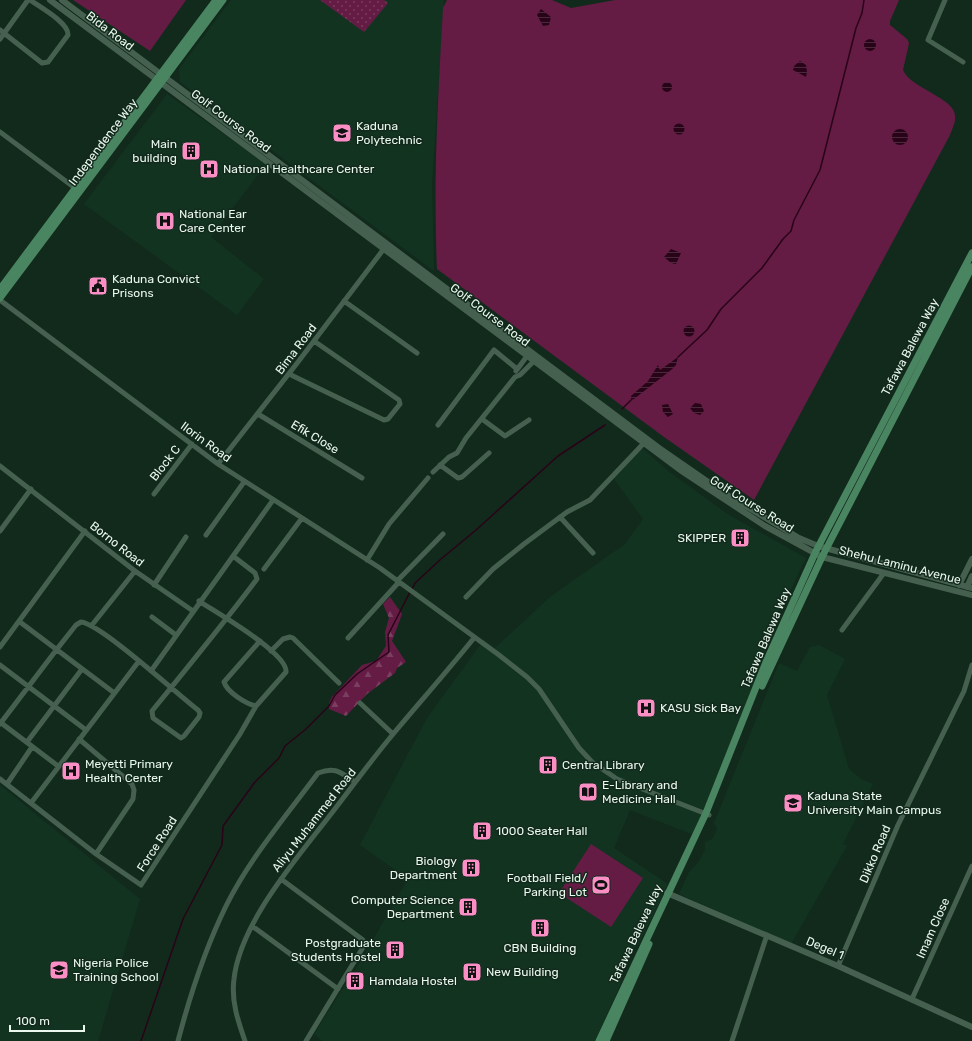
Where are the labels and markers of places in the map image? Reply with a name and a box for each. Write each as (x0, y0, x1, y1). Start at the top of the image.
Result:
place label: Kaduna Polytechnic (356, 119, 423, 147)
school or university icon: Kaduna Polytechnic (331, 122, 353, 144)
place label: Main building (132, 137, 177, 165)
building icon: Main building (180, 140, 202, 162)
hospital icon: National Healthcare Center (198, 158, 220, 180)
place label: National Healthcare Center (223, 162, 375, 176)
place label: National Ear Care Center (179, 207, 247, 235)
hospital icon: National Ear Care Center (154, 210, 176, 232)
place label: Kaduna Convict Prisons (112, 272, 200, 300)
public building icon: Kaduna Convict Prisons (87, 275, 109, 297)
building icon: SKIPPER (729, 527, 751, 549)
place label: SKIPPER (678, 531, 726, 545)
hospital icon: KASU Sick Bay (635, 697, 657, 719)
place label: KASU Sick Bay (660, 701, 741, 715)
building icon: Central Library (537, 754, 559, 776)
place label: Meyetti Primary Health Center (85, 757, 173, 785)
place label: Central Library (562, 758, 645, 772)
hospital icon: Meyetti Primary Health Center (60, 760, 82, 782)
place label: E-Library and Medicine Hall (602, 778, 678, 806)
library icon: E-Library and Medicine Hall (577, 781, 599, 803)
place label: Kaduna State University Main Campus (807, 789, 941, 817)
school or university icon: Kaduna State University Main Campus (782, 792, 804, 814)
building icon: 1000 Seater Hall (471, 820, 493, 842)
place label: 1000 Seater Hall (496, 824, 587, 838)
place label: Biology Department (390, 854, 457, 882)
building icon: Biology Department (460, 857, 482, 879)
place label: Football Field/ Parking Lot (507, 871, 587, 899)
sports icon: Football Field/ Parking Lot (590, 874, 612, 896)
place label: Computer Science Department (351, 893, 454, 921)
building icon: Computer Science Department (457, 896, 479, 918)
building icon: CBN Building (529, 917, 551, 939)
place label: Postgraduate Students Hostel (291, 936, 381, 964)
building icon: Postgraduate Students Hostel (384, 939, 406, 961)
place label: CBN Building (504, 941, 576, 955)
place label: Nigeria Police Training School (73, 956, 159, 984)
school or university icon: Nigeria Police Training School (48, 959, 70, 981)
building icon: New Building (461, 961, 483, 983)
place label: New Building (486, 965, 559, 979)
building icon: Hamdala Hostel (344, 970, 366, 992)
place label: Hamdala Hostel (369, 974, 457, 988)

